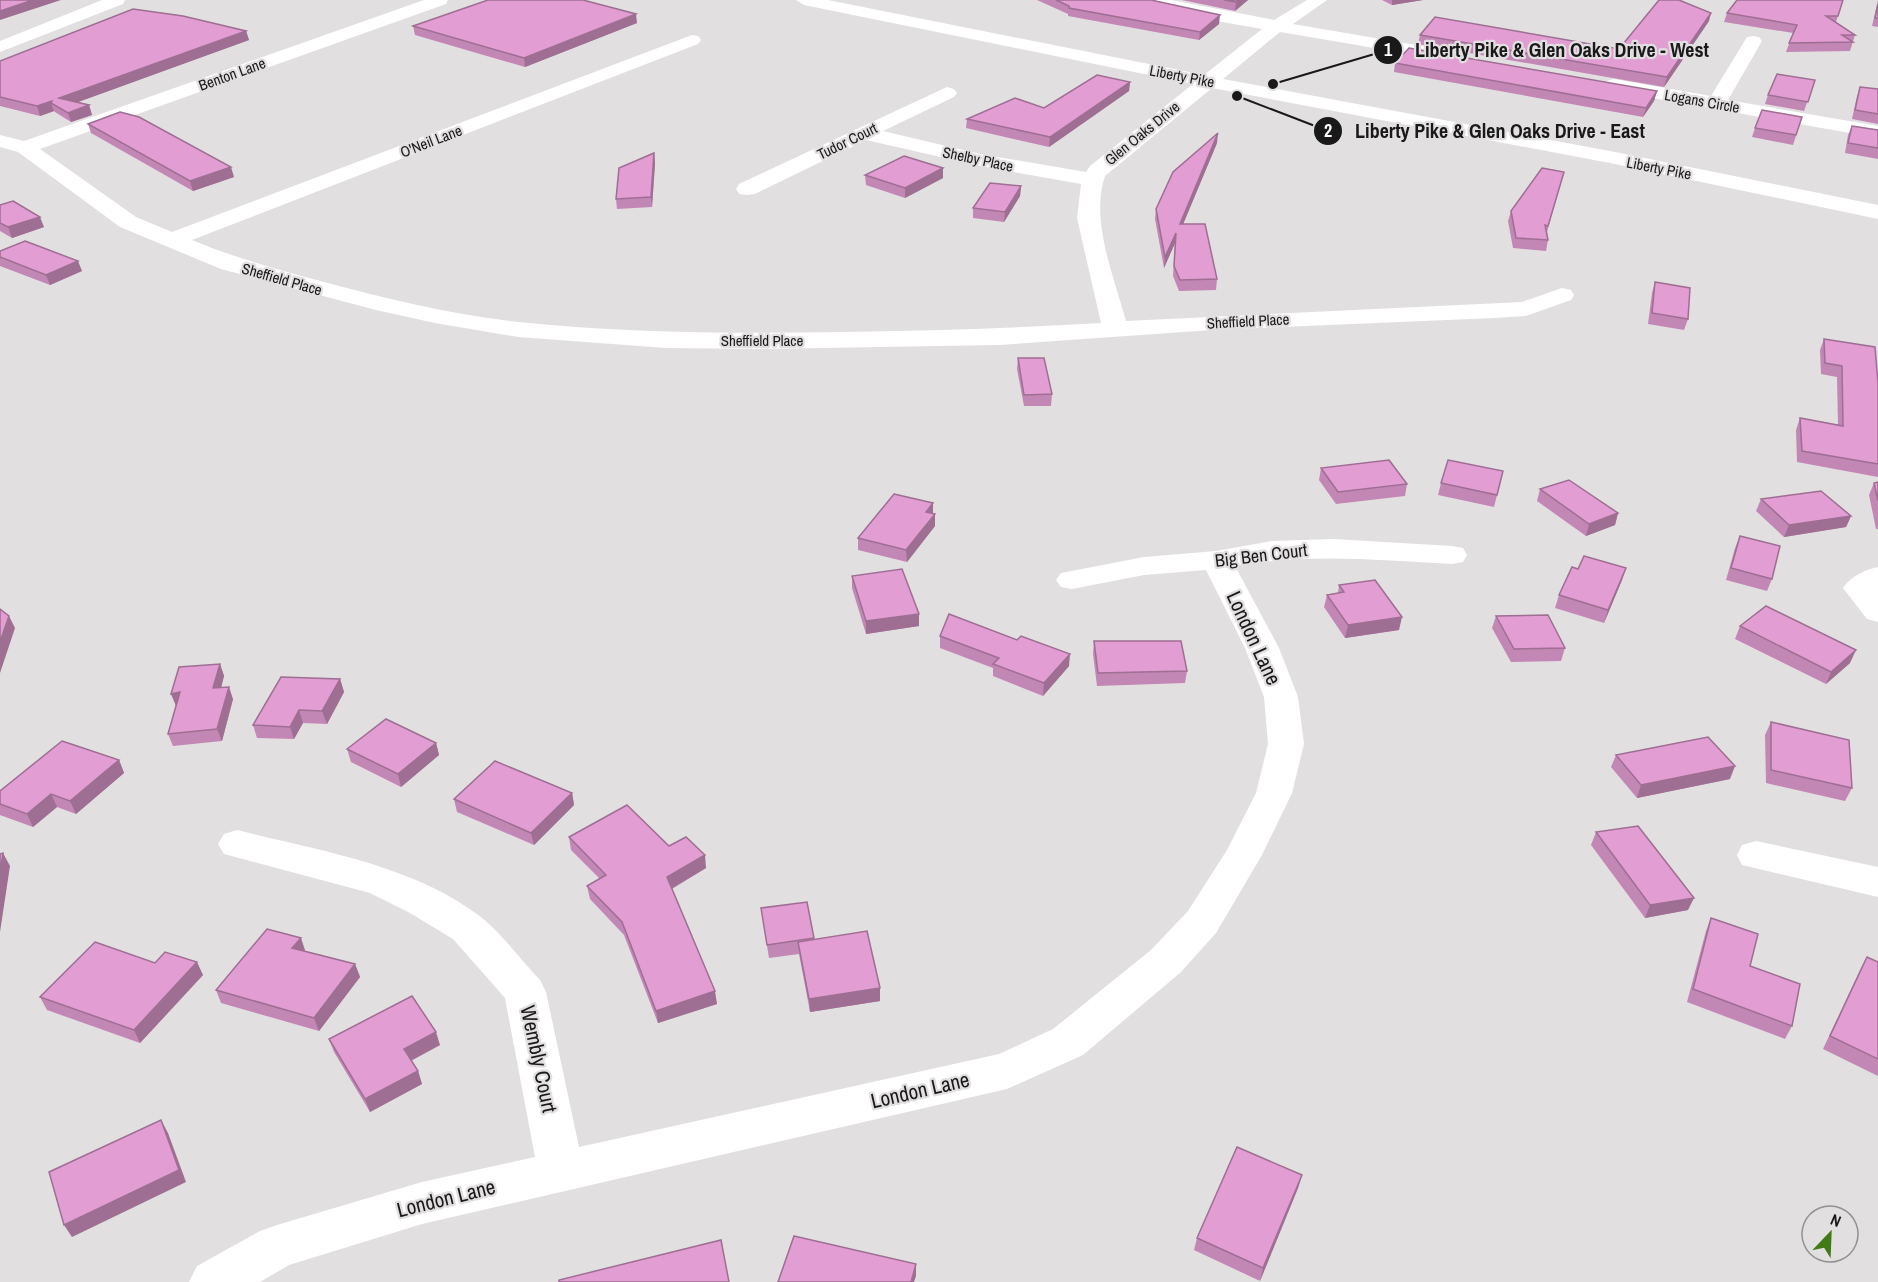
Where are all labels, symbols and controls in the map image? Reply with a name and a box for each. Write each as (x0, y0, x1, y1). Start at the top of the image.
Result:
callout: Liberty Pike & Glen Oaks Drive - West (1373, 31, 1721, 69)
text: Liberty Pike & Glen Oaks Drive - West (1415, 36, 1710, 63)
text: 1 (1384, 37, 1393, 62)
street label: Benton Lane (196, 52, 269, 96)
street label: Liberty Pike (1148, 59, 1216, 93)
street label: Logans Circle (1663, 84, 1741, 118)
street label: Glen Oaks Drive (1100, 96, 1184, 170)
callout: Liberty Pike & Glen Oaks Drive - East (1313, 112, 1657, 150)
street label: Tudor Court (813, 117, 881, 165)
text: Liberty Pike & Glen Oaks Drive - East (1355, 117, 1645, 144)
text: 2 (1324, 118, 1332, 143)
street label: O'Neil Lane (397, 120, 465, 162)
street label: Shelby Place (941, 141, 1015, 177)
street label: Liberty Pike (1625, 151, 1693, 185)
street label: Sheffield Place (239, 258, 325, 301)
street label: Sheffield Place (1206, 308, 1290, 334)
street label: Sheffield Place (721, 330, 803, 351)
street label: Big Ben Court (1213, 537, 1309, 573)
street label: London Lane (1220, 586, 1288, 690)
street label: Wembly Court (514, 1003, 565, 1115)
street label: London Lane (868, 1065, 972, 1115)
street label: London Lane (394, 1172, 498, 1224)
north arrow (1800, 1204, 1860, 1264)
text: N (1827, 1208, 1845, 1232)

